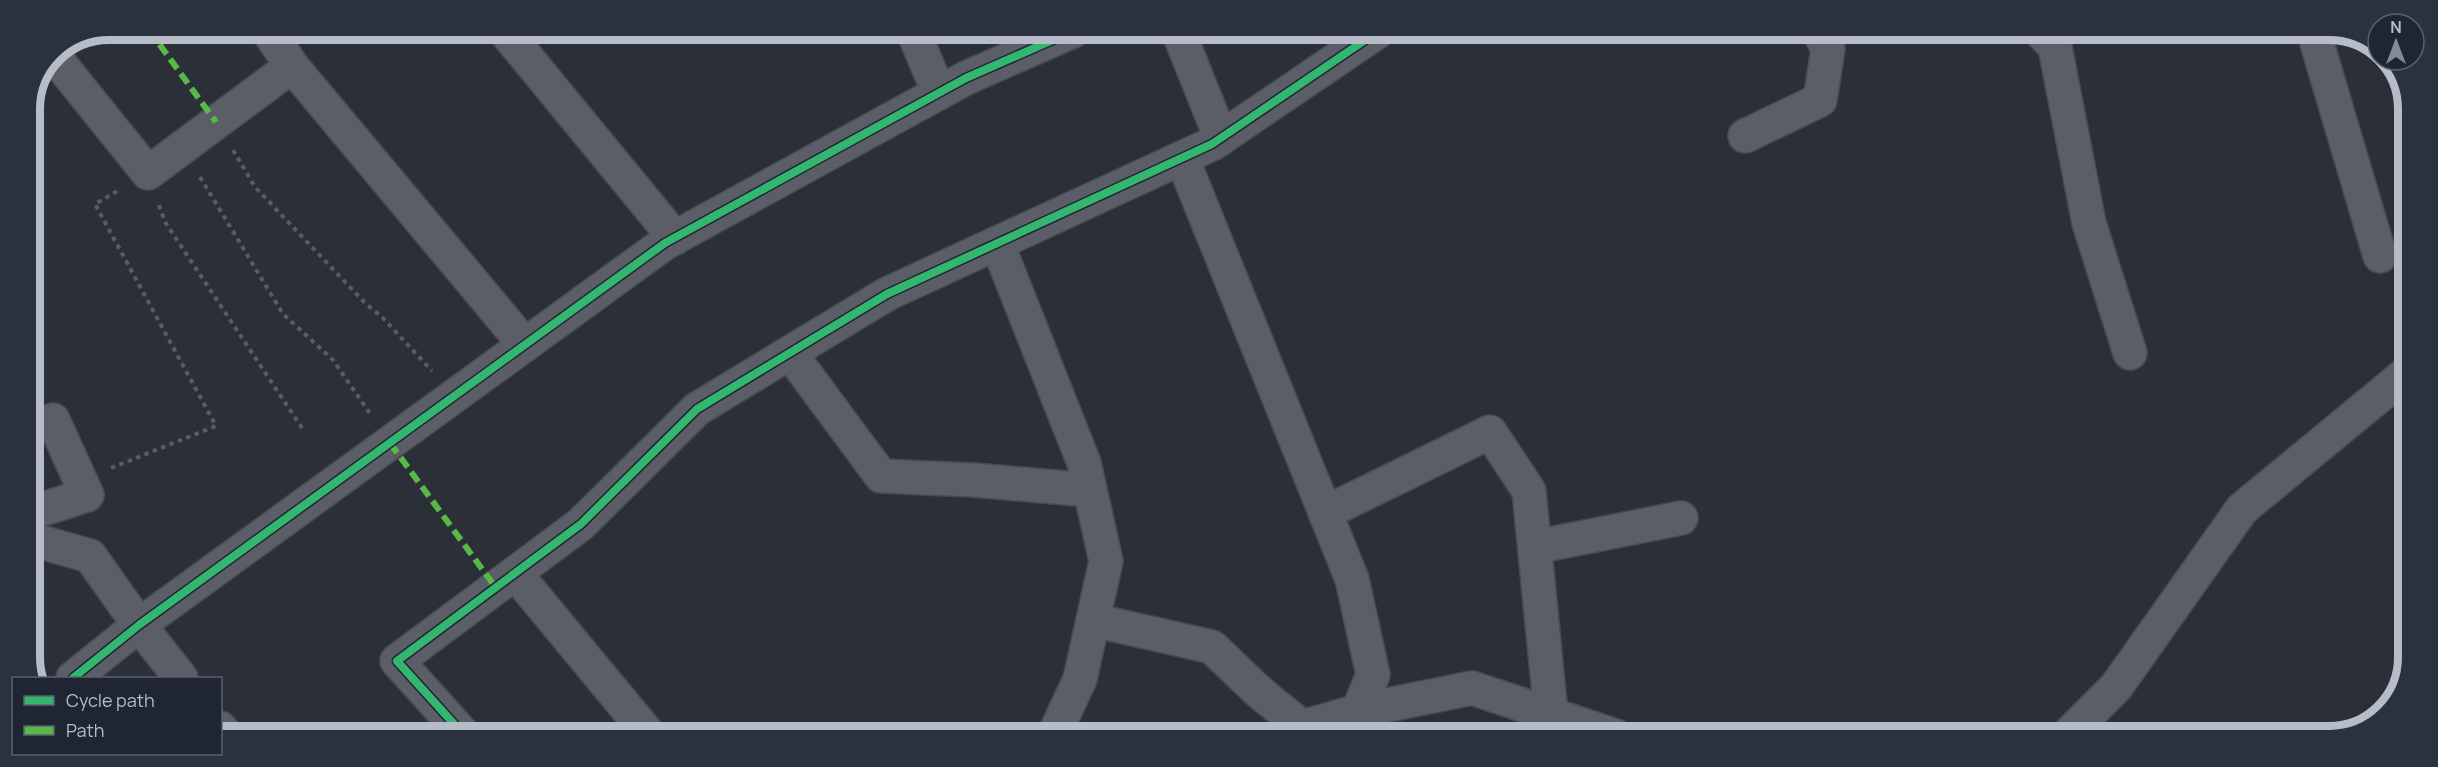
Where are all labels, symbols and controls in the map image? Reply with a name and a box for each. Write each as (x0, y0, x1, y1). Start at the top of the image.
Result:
north arrow (2366, 12, 2426, 72)
text: N (2390, 16, 2402, 38)
legend (12, 677, 222, 755)
text: Cycle path (66, 688, 155, 712)
text: Path (66, 718, 104, 742)

